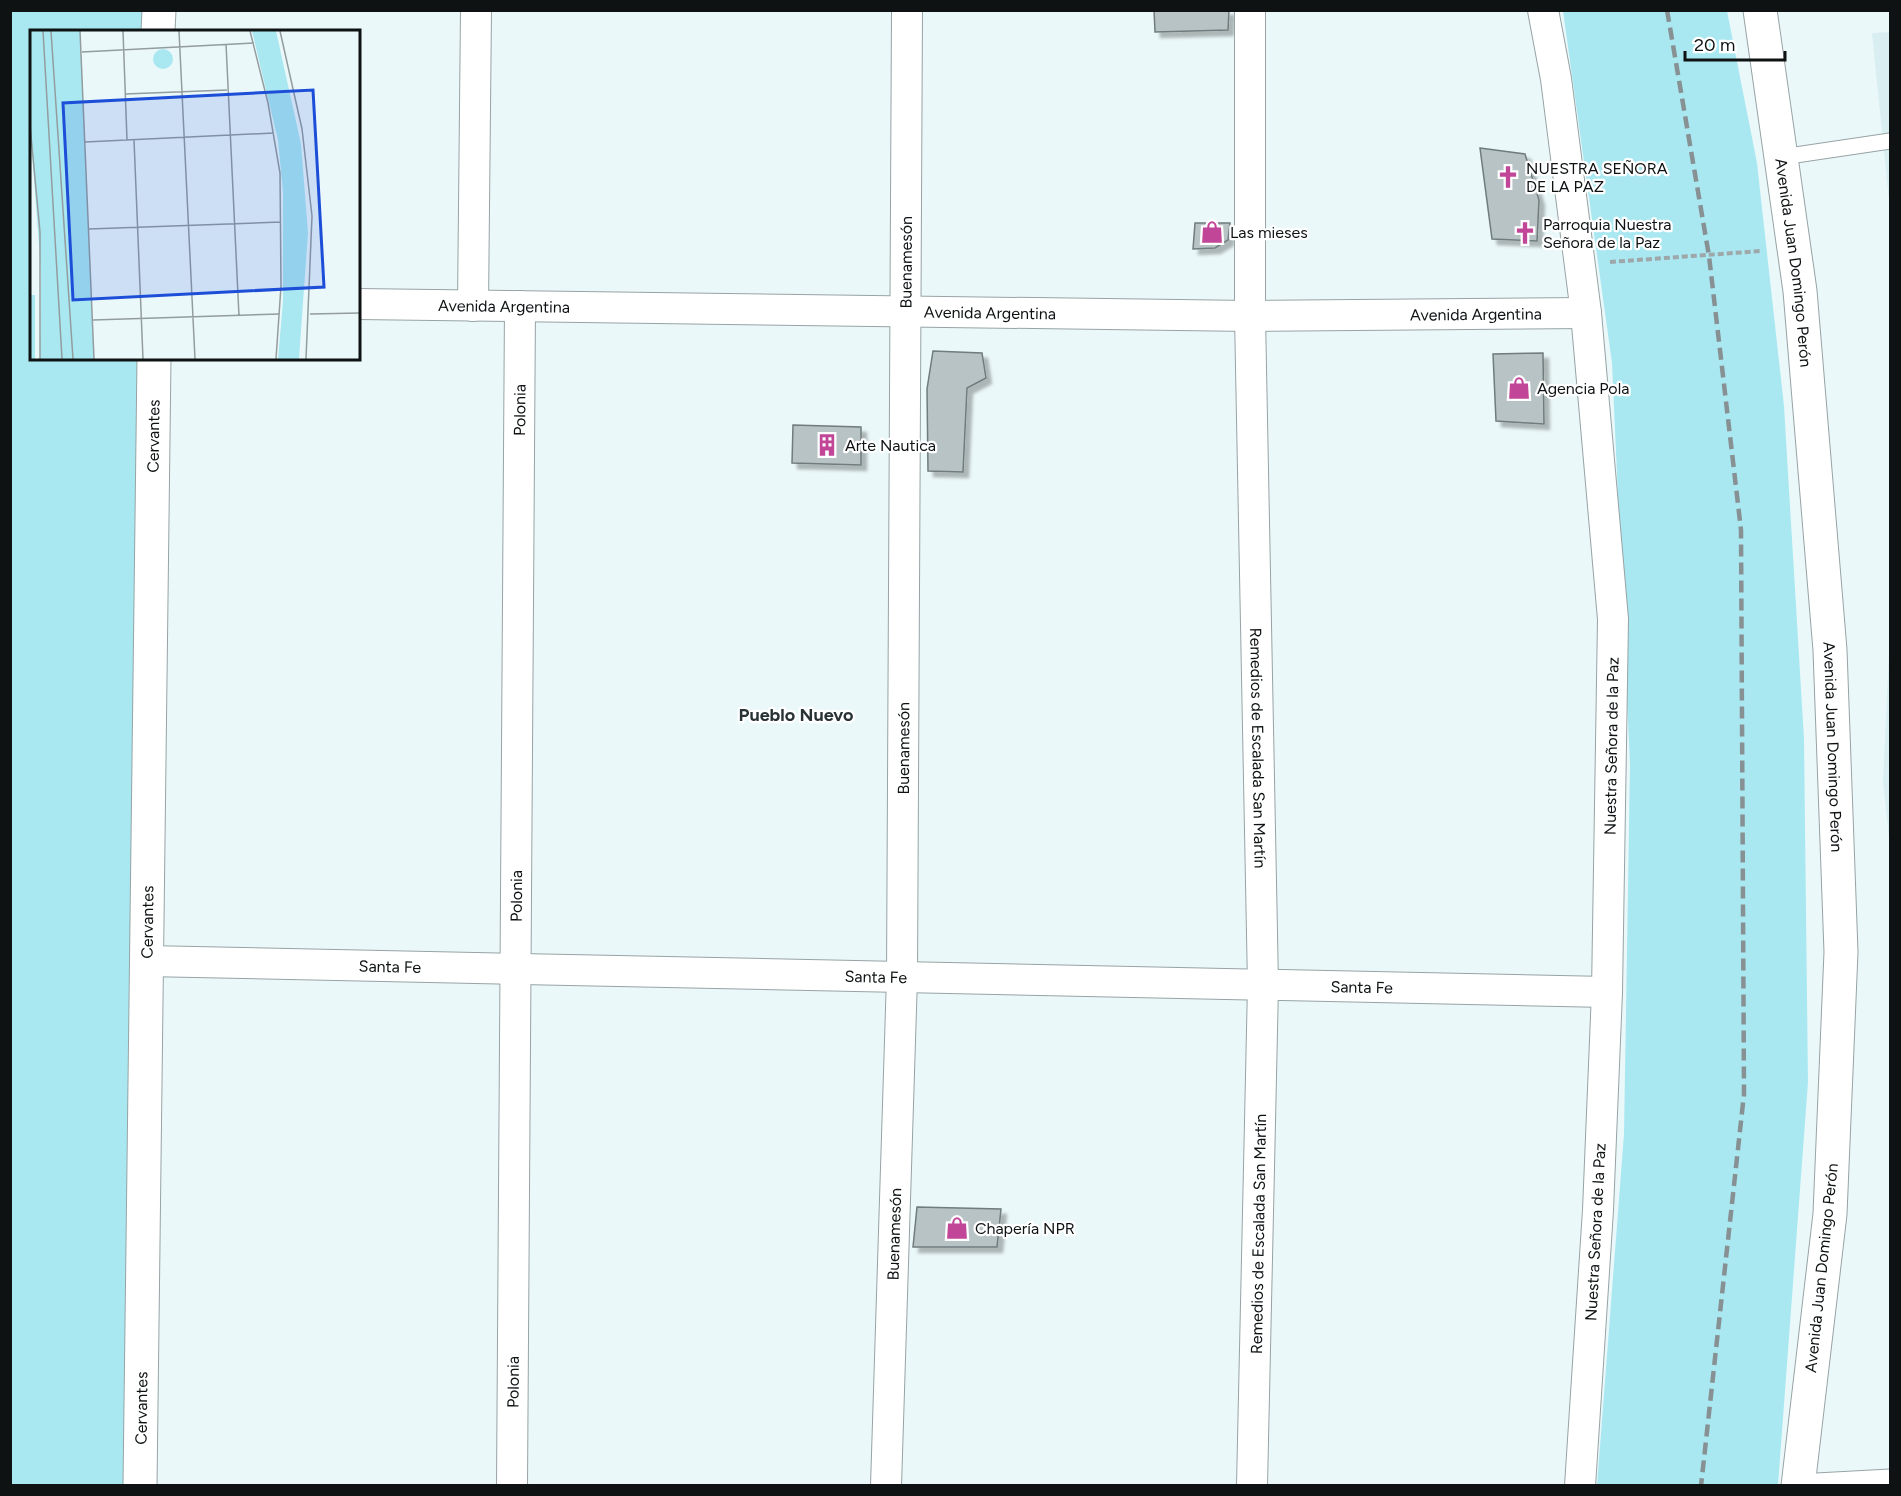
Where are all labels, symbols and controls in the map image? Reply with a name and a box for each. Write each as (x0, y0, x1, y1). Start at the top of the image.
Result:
scale bar (1685, 24, 1786, 62)
inset map (30, 30, 360, 360)
text: 20 m (1694, 34, 1735, 56)
street label: Avenida Juan Domingo Perón (1771, 157, 1815, 368)
place label: NUESTRA SEÑORA DE LA PAZ (1526, 159, 1668, 196)
church icon: NUESTRA SEÑORA DE LA PAZ (1495, 164, 1521, 190)
place label: Parroquia Nuestra Señora de la Paz (1543, 215, 1671, 252)
street label: Buenamesón (896, 216, 916, 309)
shop icon: Las mieses (1199, 219, 1225, 245)
church icon: Parroquia Nuestra Señora de la Paz (1512, 220, 1538, 246)
place label: Las mieses (1230, 223, 1308, 242)
street label: Avenida Argentina (438, 296, 570, 317)
street label: Avenida Argentina (924, 303, 1056, 323)
street label: Avenida Argentina (1410, 304, 1542, 325)
shop icon: Agencia Pola (1506, 375, 1532, 401)
place label: Agencia Pola (1537, 379, 1629, 398)
street label: Polonia (510, 384, 529, 436)
street label: Cervantes (144, 399, 163, 473)
building icon: Arte Nautica (814, 432, 840, 458)
place label: Arte Nautica (845, 436, 936, 455)
street label: Remedios de Escalada San Martín (1246, 627, 1270, 869)
street label: Avenida Juan Domingo Perón (1819, 641, 1846, 853)
street label: Nuestra Señora de la Paz (1600, 657, 1623, 835)
street label: Buenamesón (894, 702, 913, 795)
district label: Pueblo Nuevo (739, 704, 853, 726)
street label: Polonia (507, 870, 526, 922)
street label: Cervantes (138, 885, 157, 959)
street label: Santa Fe (359, 957, 422, 977)
street label: Santa Fe (844, 967, 907, 987)
street label: Santa Fe (1330, 977, 1393, 997)
street label: Remedios de Escalada San Martín (1247, 1114, 1270, 1354)
street label: Nuestra Señora de la Paz (1581, 1142, 1610, 1321)
street label: Avenida Juan Domingo Perón (1801, 1162, 1842, 1374)
street label: Buenamesón (883, 1187, 905, 1281)
shop icon: Chapería NPR (944, 1215, 970, 1241)
place label: Chapería NPR (975, 1219, 1075, 1238)
street label: Polonia (504, 1356, 523, 1408)
street label: Cervantes (132, 1371, 151, 1445)

